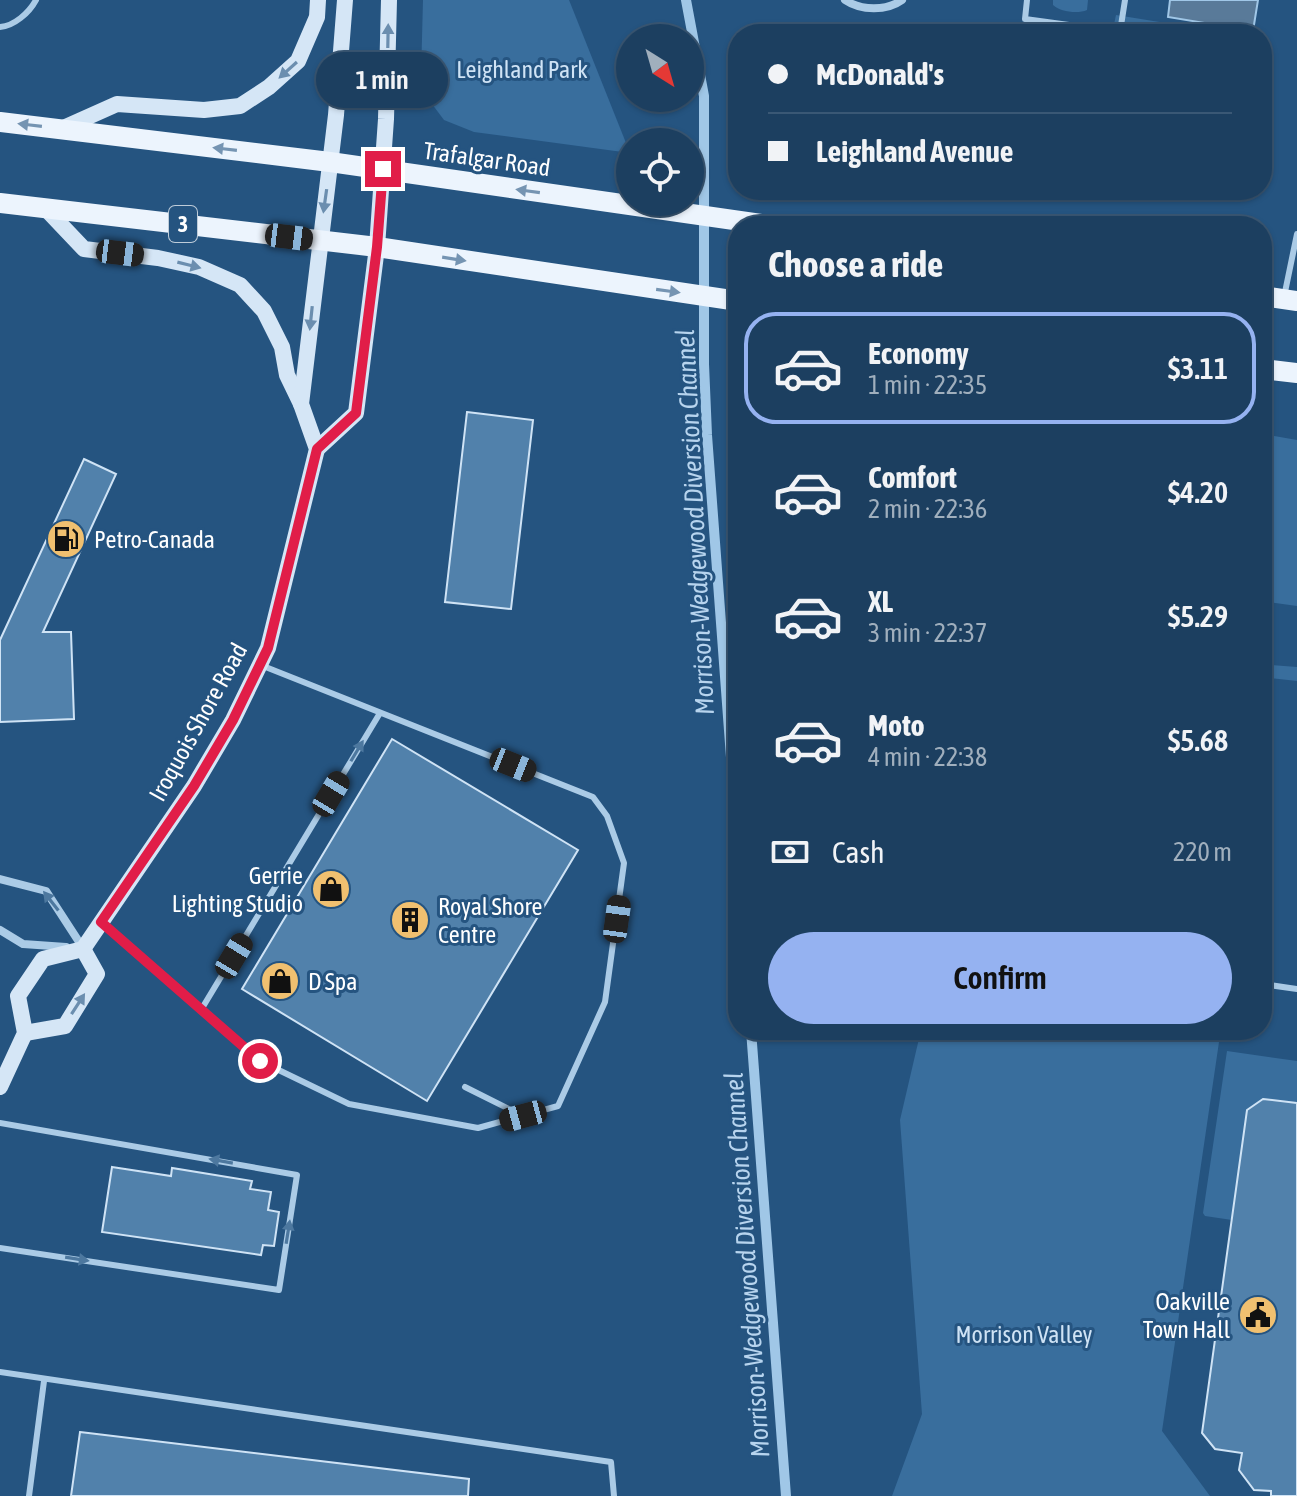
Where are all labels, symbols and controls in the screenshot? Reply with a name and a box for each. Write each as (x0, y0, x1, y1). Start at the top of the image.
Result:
one-way arrow (381, 23, 394, 48)
north arrow (616, 24, 704, 112)
map controls (616, 24, 704, 216)
callout: 1 min (317, 53, 449, 109)
park label: Leighland Park (456, 56, 588, 83)
text: McDonald's (816, 57, 944, 91)
one-way arrow (279, 60, 298, 78)
text: 1 min (355, 65, 409, 95)
one-way arrow (17, 119, 42, 132)
button: locate (616, 128, 704, 216)
text: Leighland Avenue (816, 134, 1013, 168)
street label: Trafalgar Road (422, 137, 552, 181)
one-way arrow (212, 142, 237, 155)
route end (365, 151, 401, 187)
one-way arrow (515, 184, 540, 197)
one-way arrow (318, 189, 331, 214)
road number: 3 (169, 206, 197, 242)
car (264, 222, 314, 252)
car (95, 238, 145, 268)
text: Choose a ride (768, 243, 943, 285)
one-way arrow (442, 253, 467, 265)
one-way arrow (177, 260, 202, 272)
one-way arrow (656, 285, 681, 298)
one-way arrow (305, 306, 318, 331)
water label: Morrison-Wedgewood Diversion Channel (670, 328, 720, 716)
icon: car (772, 332, 844, 404)
text: Economy (868, 336, 969, 370)
text: $3.11 (1168, 351, 1228, 385)
text: 1 min · 22:35 (868, 370, 987, 400)
icon: car (772, 456, 844, 528)
text: Comfort (868, 460, 957, 494)
text: $4.20 (1168, 475, 1228, 509)
text: 2 min · 22:36 (868, 494, 987, 524)
fuel station icon: Petro-Canada (45, 518, 87, 560)
place label: Petro-Canada (94, 526, 215, 553)
icon: car (772, 580, 844, 652)
text: XL (868, 584, 893, 618)
text: $5.29 (1168, 599, 1228, 633)
text: 3 min · 22:37 (868, 618, 987, 648)
street label: Iroquois Shore Road (144, 638, 252, 806)
icon: car (772, 704, 844, 776)
text: Moto (868, 708, 925, 742)
text: $5.68 (1168, 723, 1228, 757)
one-way arrow (350, 740, 364, 762)
text: 4 min · 22:38 (868, 742, 987, 772)
car (486, 745, 540, 785)
car (308, 767, 354, 821)
icon: cash (768, 830, 812, 874)
text: Cash (832, 835, 885, 869)
text: 220 m (1173, 837, 1232, 867)
place label: Gerrie Lighting Studio (172, 862, 303, 917)
shop icon: Gerrie Lighting Studio (310, 868, 352, 910)
one-way arrow (43, 891, 59, 911)
place label: Royal Shore Centre (438, 893, 542, 948)
car (602, 894, 632, 944)
building icon: Royal Shore Centre (389, 899, 431, 941)
car (211, 929, 257, 983)
button: Confirm (768, 932, 1232, 1024)
shop icon: D Spa (259, 960, 301, 1002)
place label: D Spa (308, 968, 357, 995)
one-way arrow (71, 994, 86, 1015)
route start (242, 1043, 278, 1079)
water label: Morrison-Wedgewood Diversion Channel (719, 1071, 775, 1459)
car (497, 1098, 549, 1134)
one-way arrow (208, 1155, 233, 1167)
one-way arrow (282, 1219, 295, 1244)
one-way arrow (65, 1253, 90, 1266)
place label: Oakville Town Hall (1143, 1288, 1231, 1343)
public building icon: Oakville Town Hall (1237, 1294, 1279, 1336)
park label: Morrison Valley (956, 1321, 1093, 1348)

